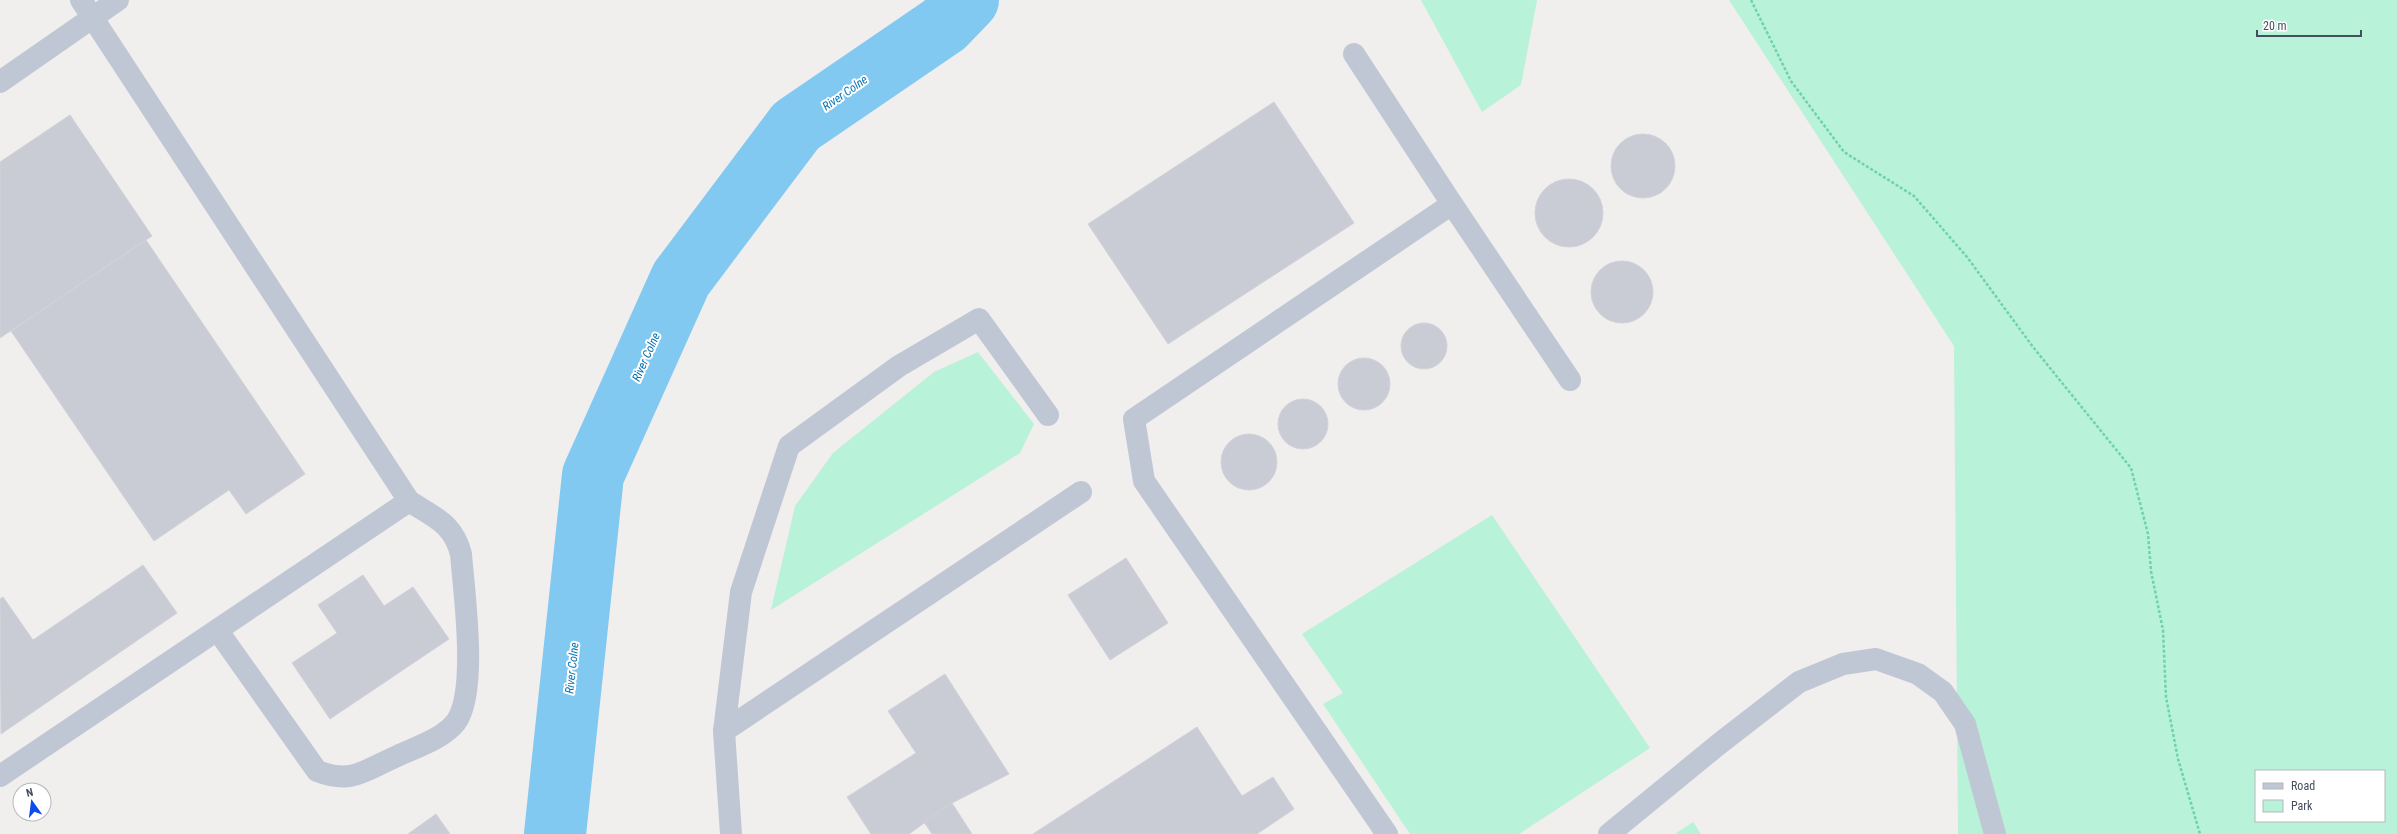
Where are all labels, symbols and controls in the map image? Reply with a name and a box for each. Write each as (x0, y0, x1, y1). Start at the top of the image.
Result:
scale bar (2257, 12, 2361, 38)
text: 20 m (2263, 19, 2287, 33)
water label: River Colne (820, 72, 871, 114)
water label: River Colne (629, 330, 663, 383)
water label: River Colne (562, 641, 582, 694)
legend (2255, 770, 2385, 822)
text: Road (2291, 779, 2315, 793)
north arrow (12, 782, 52, 822)
text: N (25, 786, 35, 800)
text: Park (2291, 799, 2313, 813)

